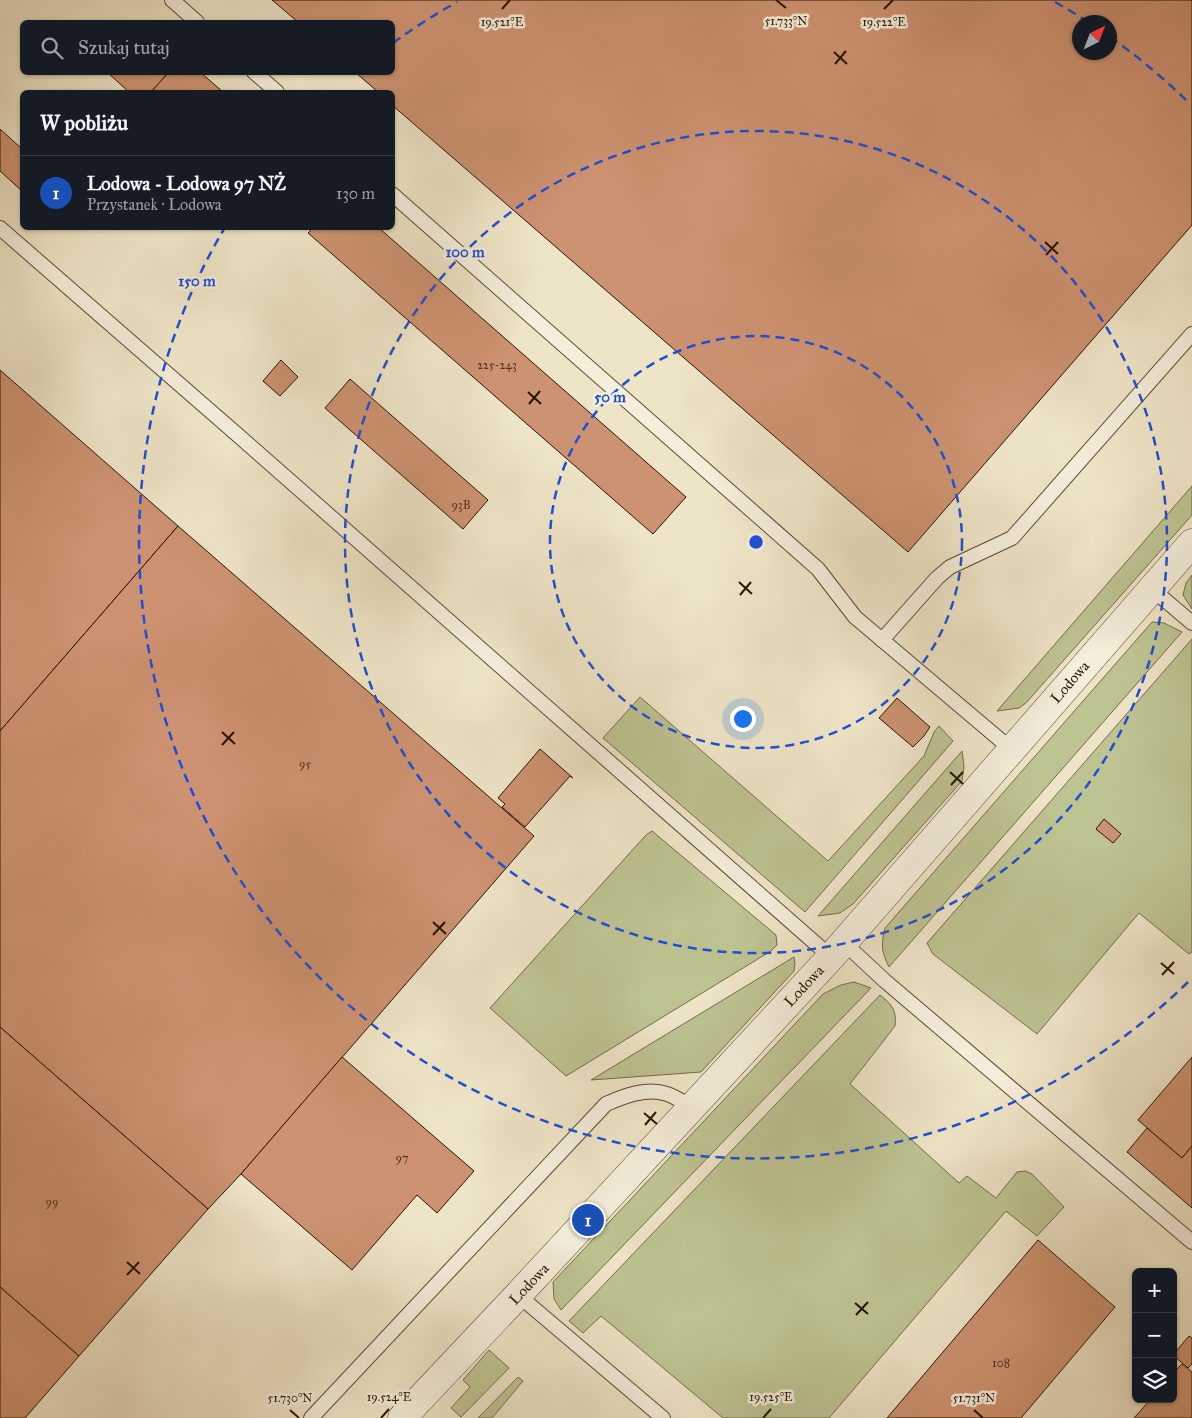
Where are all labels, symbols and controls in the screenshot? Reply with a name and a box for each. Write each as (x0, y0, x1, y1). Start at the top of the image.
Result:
text: 51.733°N (765, 14, 807, 28)
text: 19.521°E (481, 15, 524, 29)
text: 19.522°E (862, 15, 906, 29)
north arrow (1072, 15, 1117, 60)
search box (20, 20, 395, 75)
icon: search (38, 34, 66, 62)
text: Szukaj tutaj (78, 36, 170, 59)
text: W pobliżu (40, 110, 128, 136)
text: Lodowa - Lodowa 97 NŻ (87, 172, 286, 195)
text: 1 (53, 184, 59, 203)
text: 130 m (336, 184, 375, 203)
text: Przystanek · Lodowa (87, 195, 222, 214)
text: 100 m (445, 243, 485, 261)
text: 150 m (178, 272, 216, 290)
house number: 225-243 (477, 358, 517, 372)
text: 50 m (594, 388, 626, 406)
house number: 93B (451, 498, 471, 512)
centre of rings (747, 533, 765, 551)
street label: Lodowa (1047, 657, 1094, 707)
your location (730, 706, 756, 732)
house number: 95 (299, 757, 311, 771)
street label: Lodowa (780, 961, 828, 1010)
house number: 97 (396, 1151, 408, 1165)
house number: 99 (46, 1195, 58, 1209)
pin: 1 (572, 1201, 604, 1239)
street label: Lodowa (505, 1259, 553, 1308)
map controls (1132, 1268, 1177, 1403)
button: + (1132, 1268, 1177, 1313)
button: − (1132, 1313, 1177, 1358)
house number: 108 (992, 1356, 1010, 1370)
button: layers (1132, 1358, 1177, 1403)
text: 19.524°E (367, 1390, 412, 1404)
text: 19.525°E (749, 1390, 793, 1404)
text: 51.730°N (268, 1391, 312, 1405)
text: 51.731°N (953, 1391, 995, 1405)

